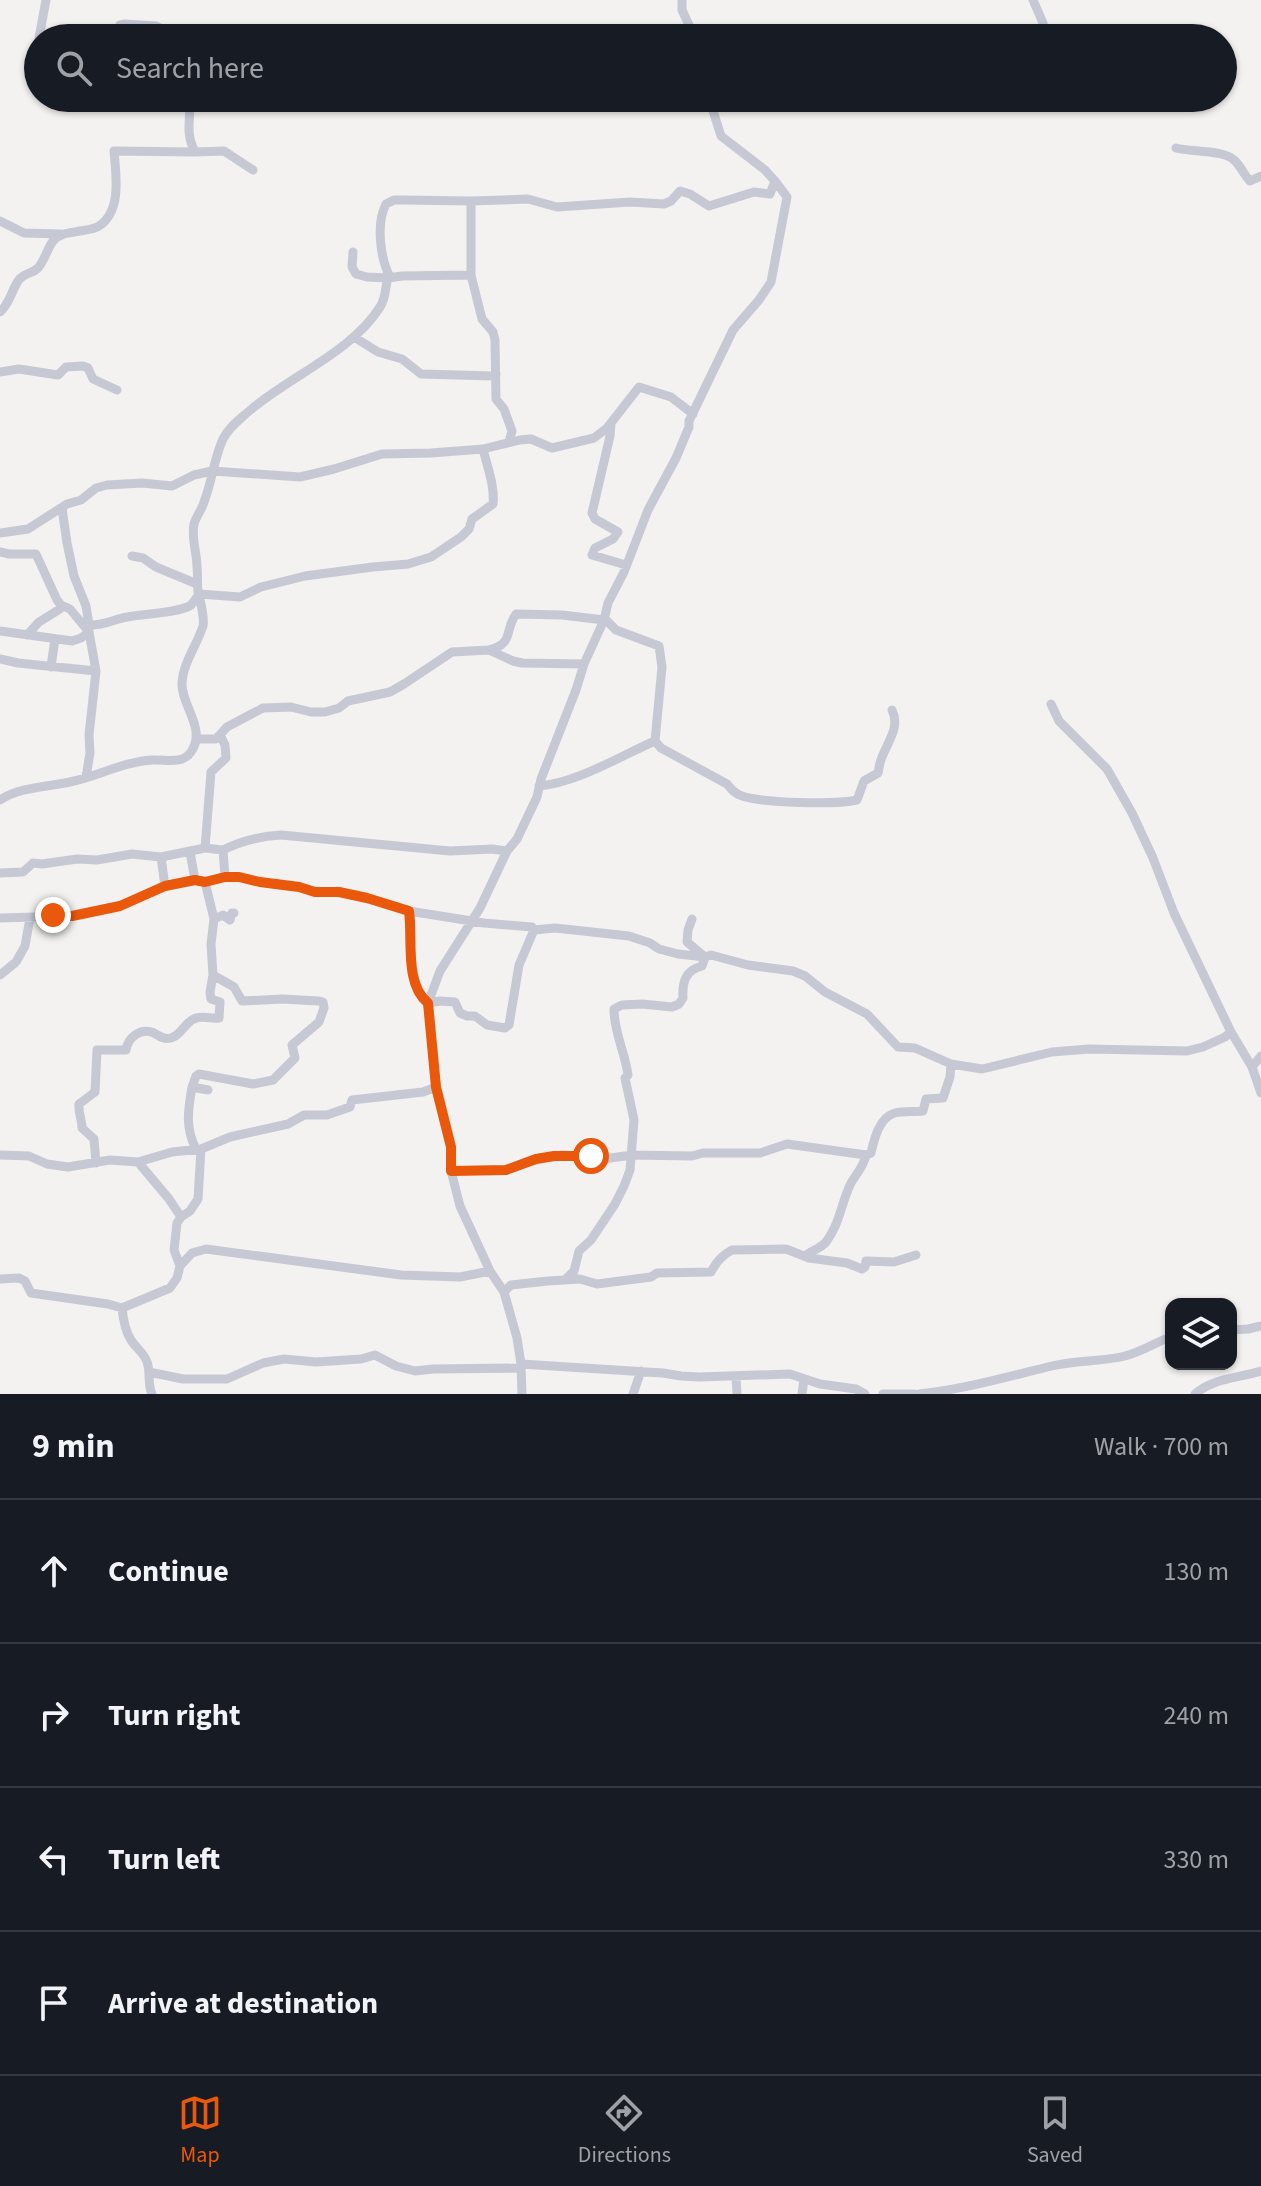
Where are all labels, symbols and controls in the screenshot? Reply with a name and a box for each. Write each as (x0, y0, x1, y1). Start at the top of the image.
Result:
search box (24, 24, 1237, 112)
icon: search (52, 46, 96, 90)
text: Search here (116, 47, 264, 90)
route end (35, 897, 71, 933)
route start (573, 1138, 609, 1174)
map controls (1165, 1298, 1237, 1370)
button: layers (1165, 1298, 1237, 1370)
text: 9 min (32, 1422, 115, 1471)
text: Walk · 700 m (1094, 1428, 1229, 1465)
icon: ahead (32, 1549, 76, 1593)
text: Continue (108, 1550, 229, 1593)
text: 130 m (1163, 1553, 1229, 1590)
icon: right (32, 1693, 76, 1737)
text: Turn right (108, 1694, 240, 1737)
text: 240 m (1163, 1697, 1229, 1734)
icon: left (32, 1837, 76, 1881)
text: Turn left (108, 1838, 220, 1881)
text: 330 m (1163, 1841, 1229, 1878)
icon: arrive (32, 1981, 76, 2025)
text: Arrive at destination (108, 1982, 378, 2025)
tab: Map (178, 2091, 222, 2171)
tab: Directions (578, 2091, 671, 2171)
tab: Saved (1027, 2091, 1083, 2171)

